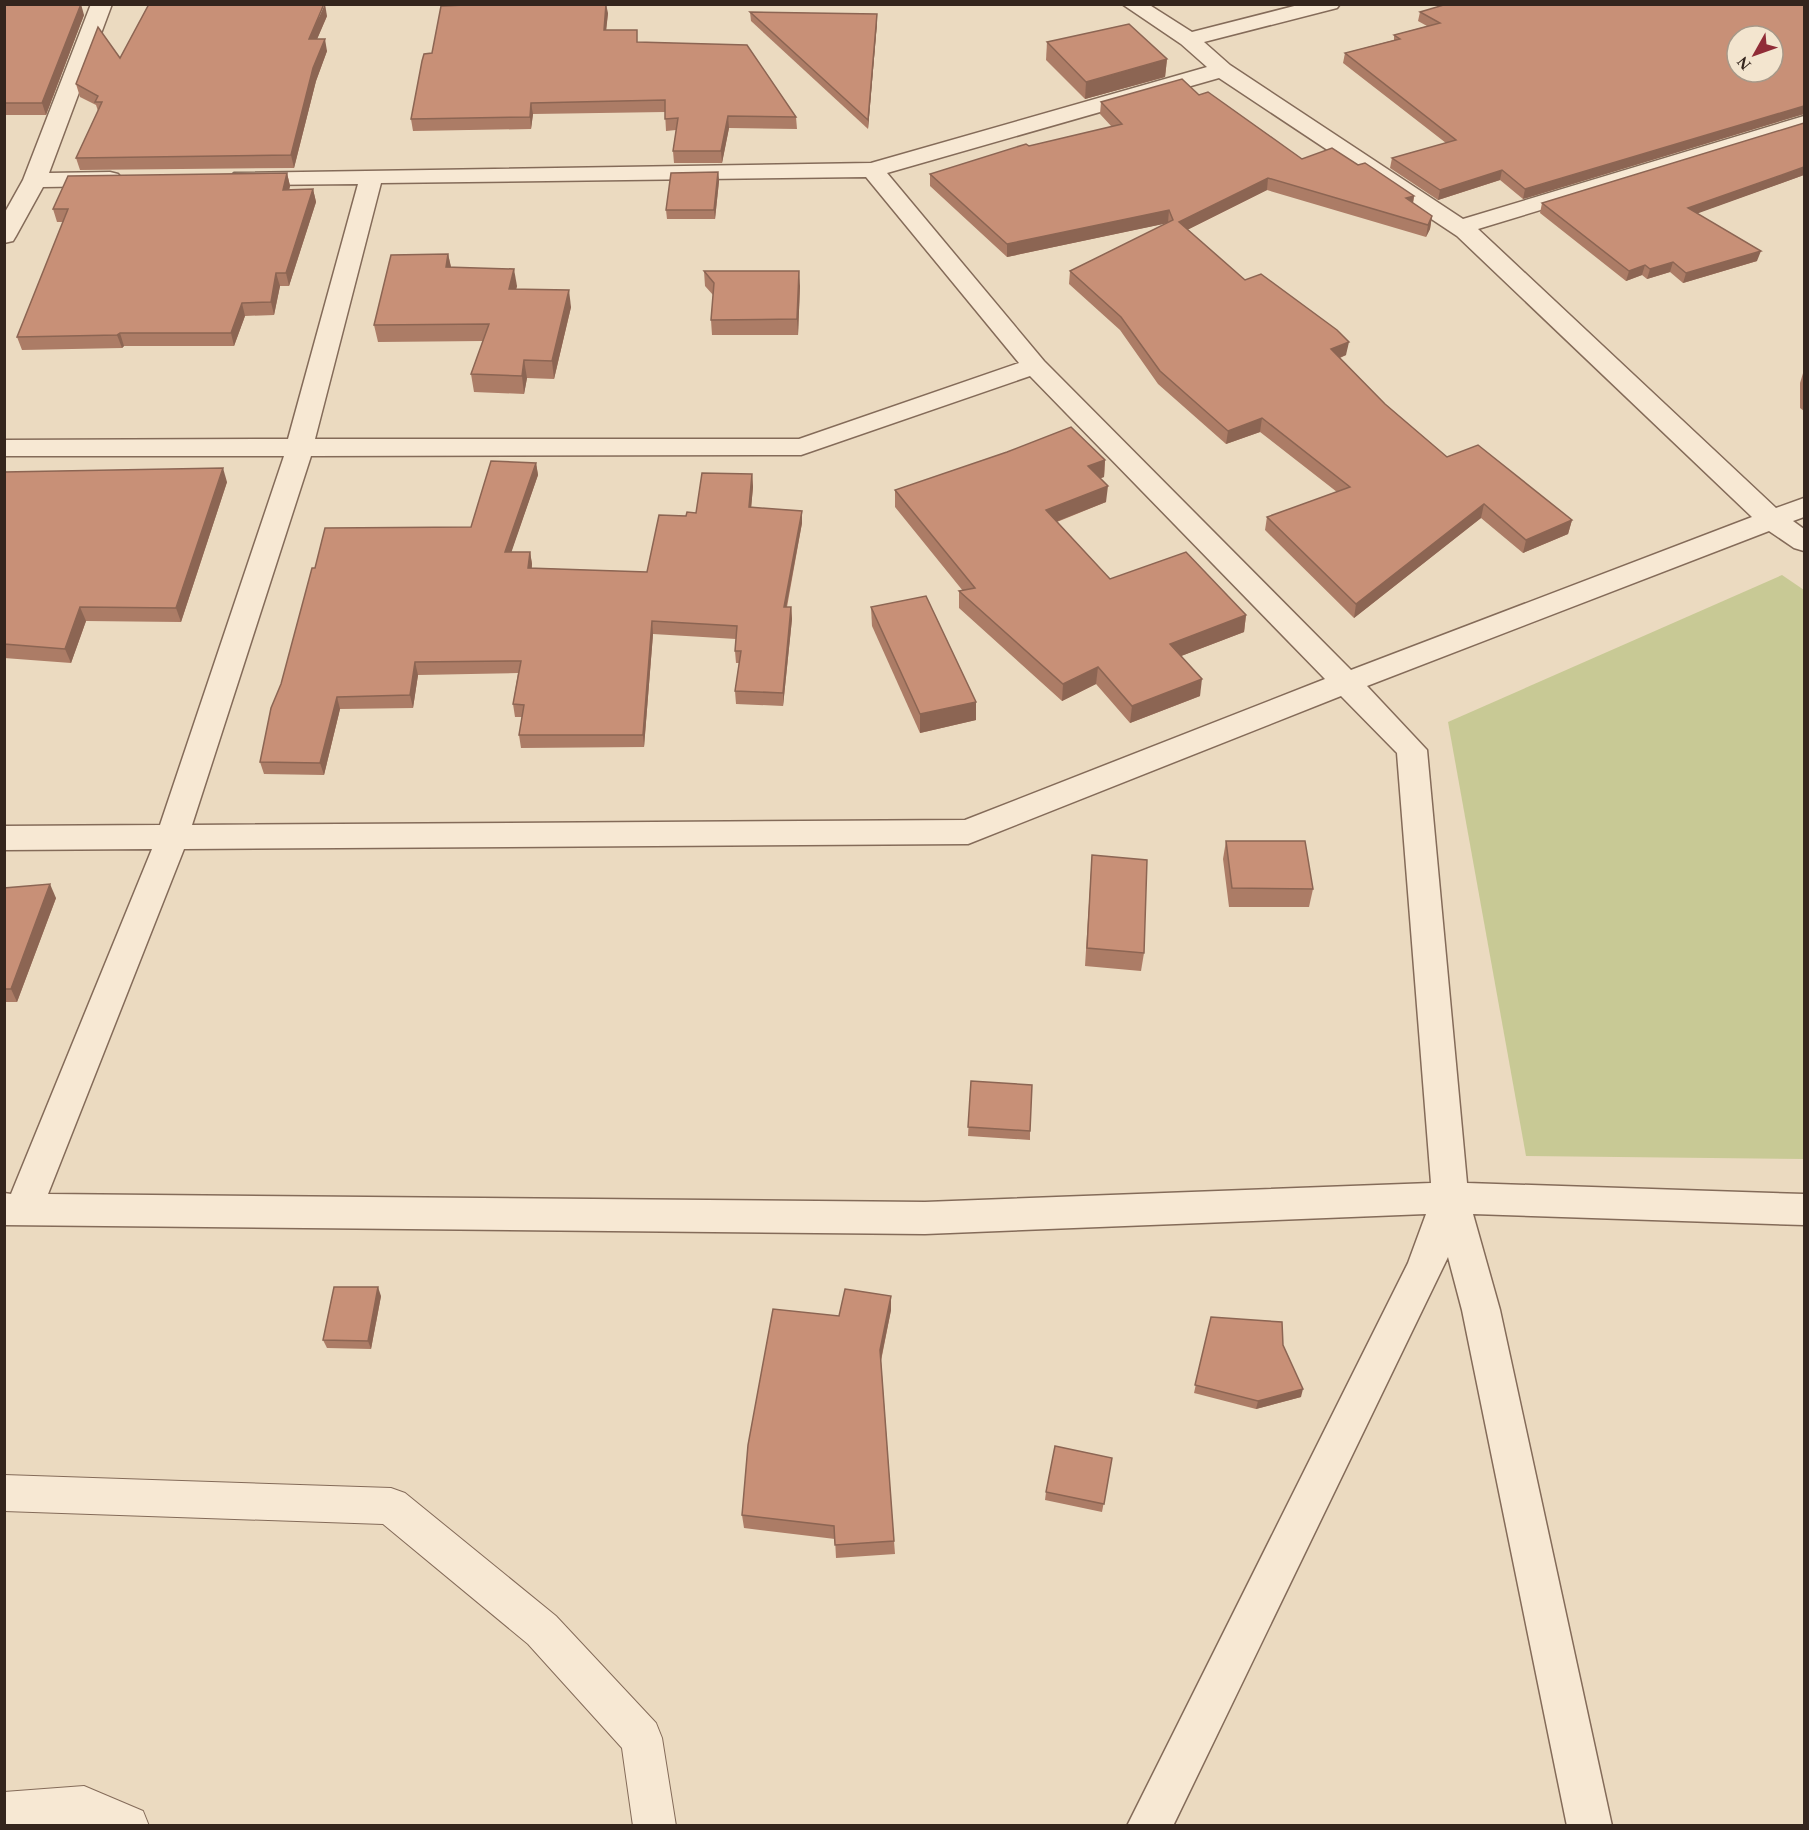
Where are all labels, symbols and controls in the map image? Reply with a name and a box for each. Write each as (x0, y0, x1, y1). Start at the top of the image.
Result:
north arrow (1725, 24, 1785, 84)
text: N (1733, 53, 1754, 73)

